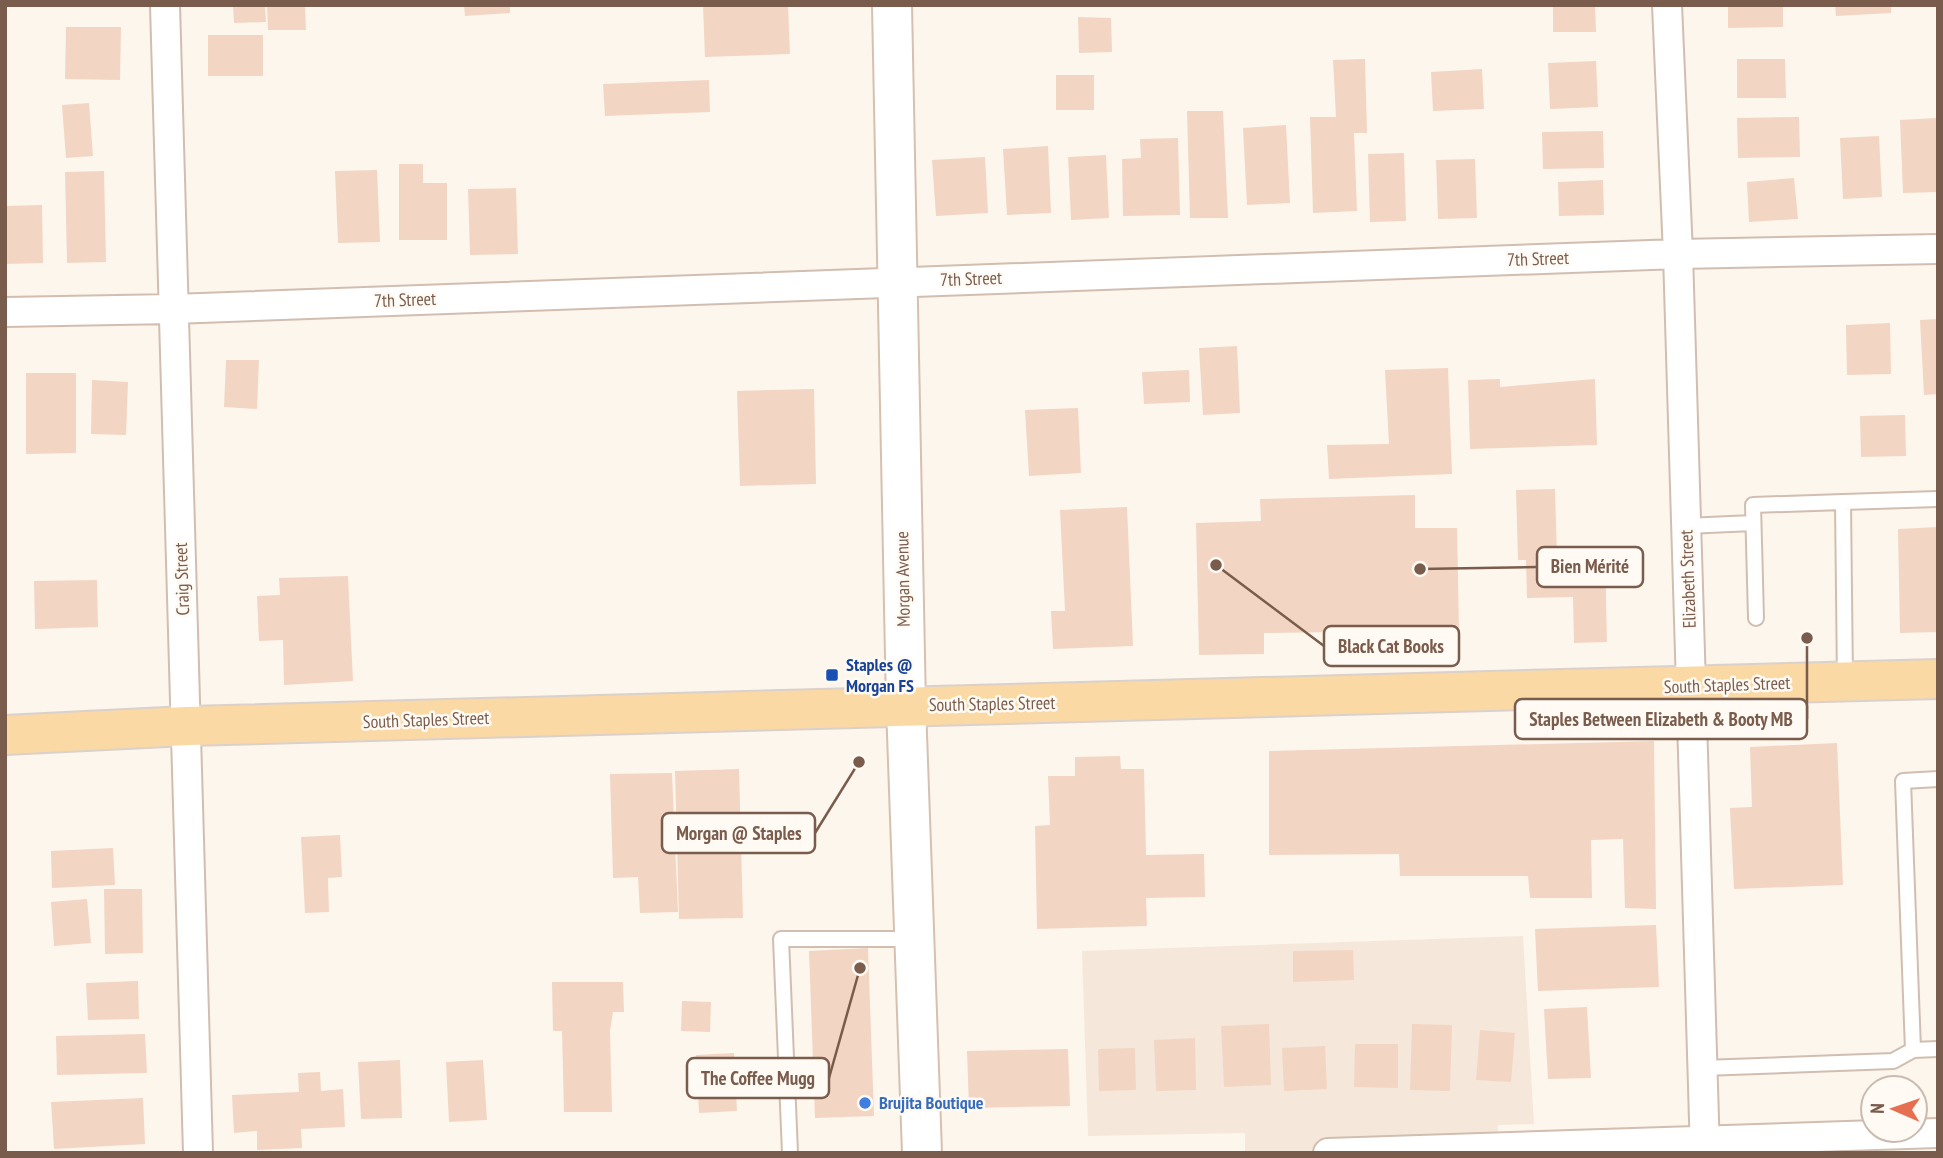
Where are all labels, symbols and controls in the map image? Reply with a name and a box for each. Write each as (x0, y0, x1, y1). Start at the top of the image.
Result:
street label: 7th Street (1507, 246, 1569, 271)
street label: 7th Street (940, 266, 1002, 291)
street label: 7th Street (374, 287, 436, 312)
street label: Elizabeth Street (1674, 529, 1701, 629)
street label: Morgan Avenue (890, 531, 915, 627)
street label: Craig Street (169, 542, 194, 616)
callout: Bien Mérité (1537, 547, 1643, 587)
text: Bien Mérité (1551, 554, 1629, 578)
callout: Black Cat Books (1324, 626, 1459, 666)
text: Black Cat Books (1338, 634, 1444, 658)
place label: Staples @ Morgan FS (846, 653, 914, 697)
marker: Staples @ Morgan FS (824, 667, 840, 683)
street label: South Staples Street (1663, 671, 1791, 698)
street label: South Staples Street (929, 691, 1055, 716)
callout: Staples Between Elizabeth & Booty MB (1515, 699, 1807, 739)
street label: South Staples Street (362, 706, 490, 733)
text: Staples Between Elizabeth & Booty MB (1529, 707, 1793, 731)
callout: Morgan @ Staples (662, 813, 815, 853)
text: Morgan @ Staples (676, 821, 802, 845)
callout: The Coffee Mugg (687, 1058, 829, 1098)
text: The Coffee Mugg (701, 1066, 815, 1090)
north arrow (1859, 1074, 1929, 1144)
place label: Brujita Boutique (879, 1091, 984, 1114)
marker: Brujita Boutique (857, 1095, 873, 1111)
text: N (1865, 1103, 1889, 1114)

